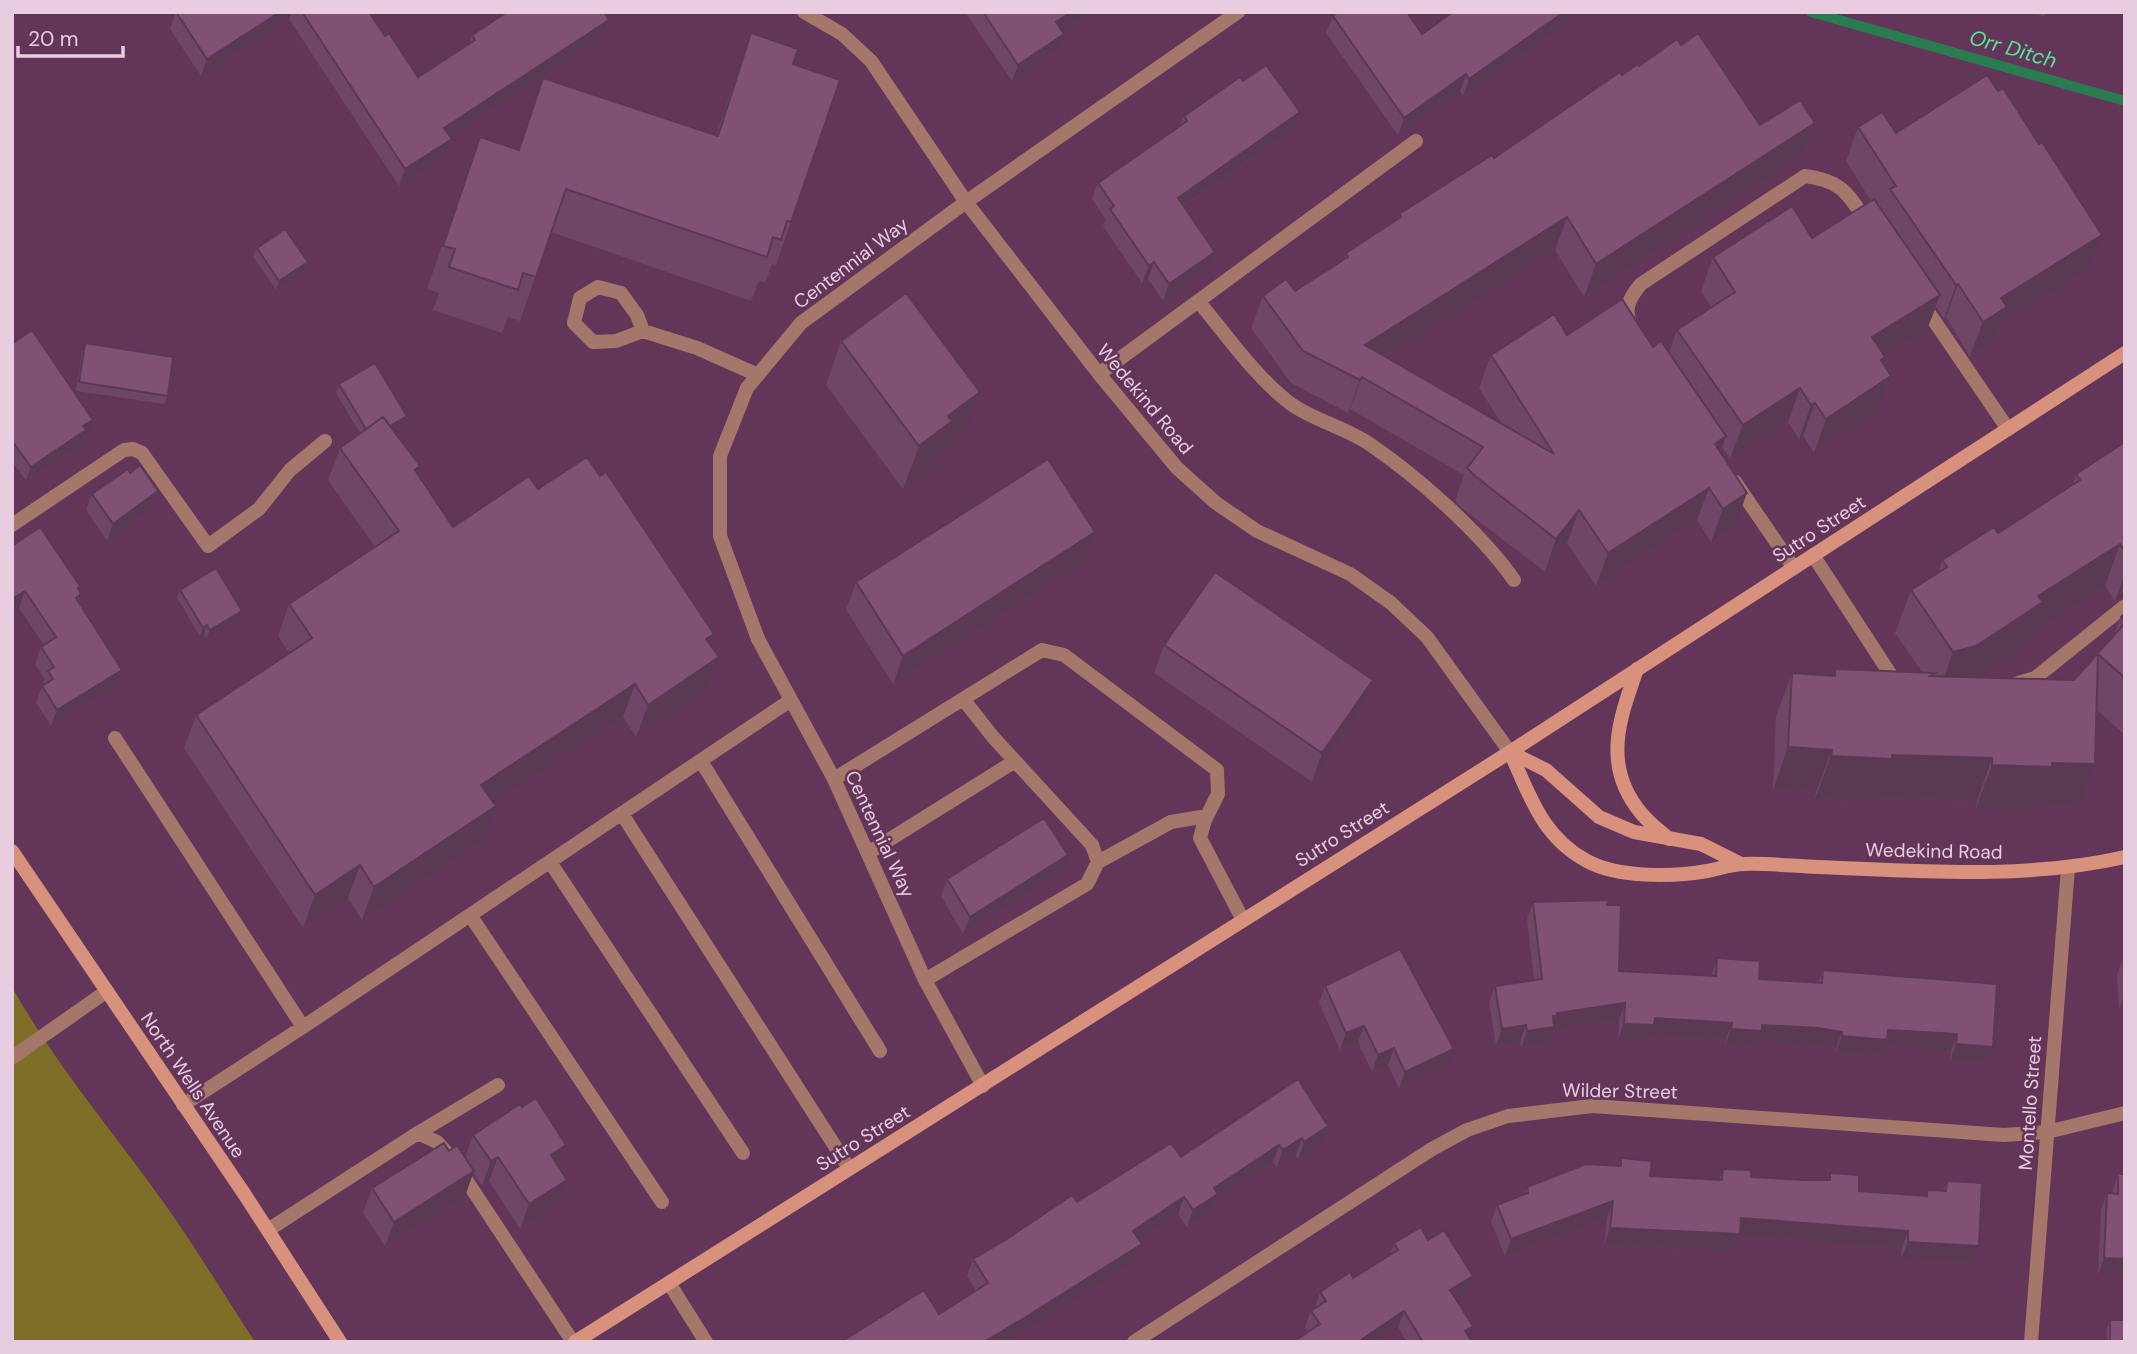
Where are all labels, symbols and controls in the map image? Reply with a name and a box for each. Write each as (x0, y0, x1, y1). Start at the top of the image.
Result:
scale bar (18, 14, 122, 58)
water label: Orr Ditch (1966, 23, 2060, 75)
text: 20 m (28, 25, 79, 53)
street label: Centennial Way (789, 211, 914, 314)
street label: Wedekind Road (1091, 338, 1199, 460)
street label: Sutro Street (1768, 490, 1870, 568)
street label: Centennial Way (840, 766, 921, 902)
street label: Sutro Street (1290, 795, 1394, 873)
street label: Wedekind Road (1865, 837, 2003, 865)
street label: North Wells Avenue (135, 1007, 251, 1163)
street label: Montello Street (2013, 1035, 2047, 1171)
street label: Wilder Street (1562, 1077, 1678, 1105)
street label: Sutro Street (811, 1099, 915, 1177)

